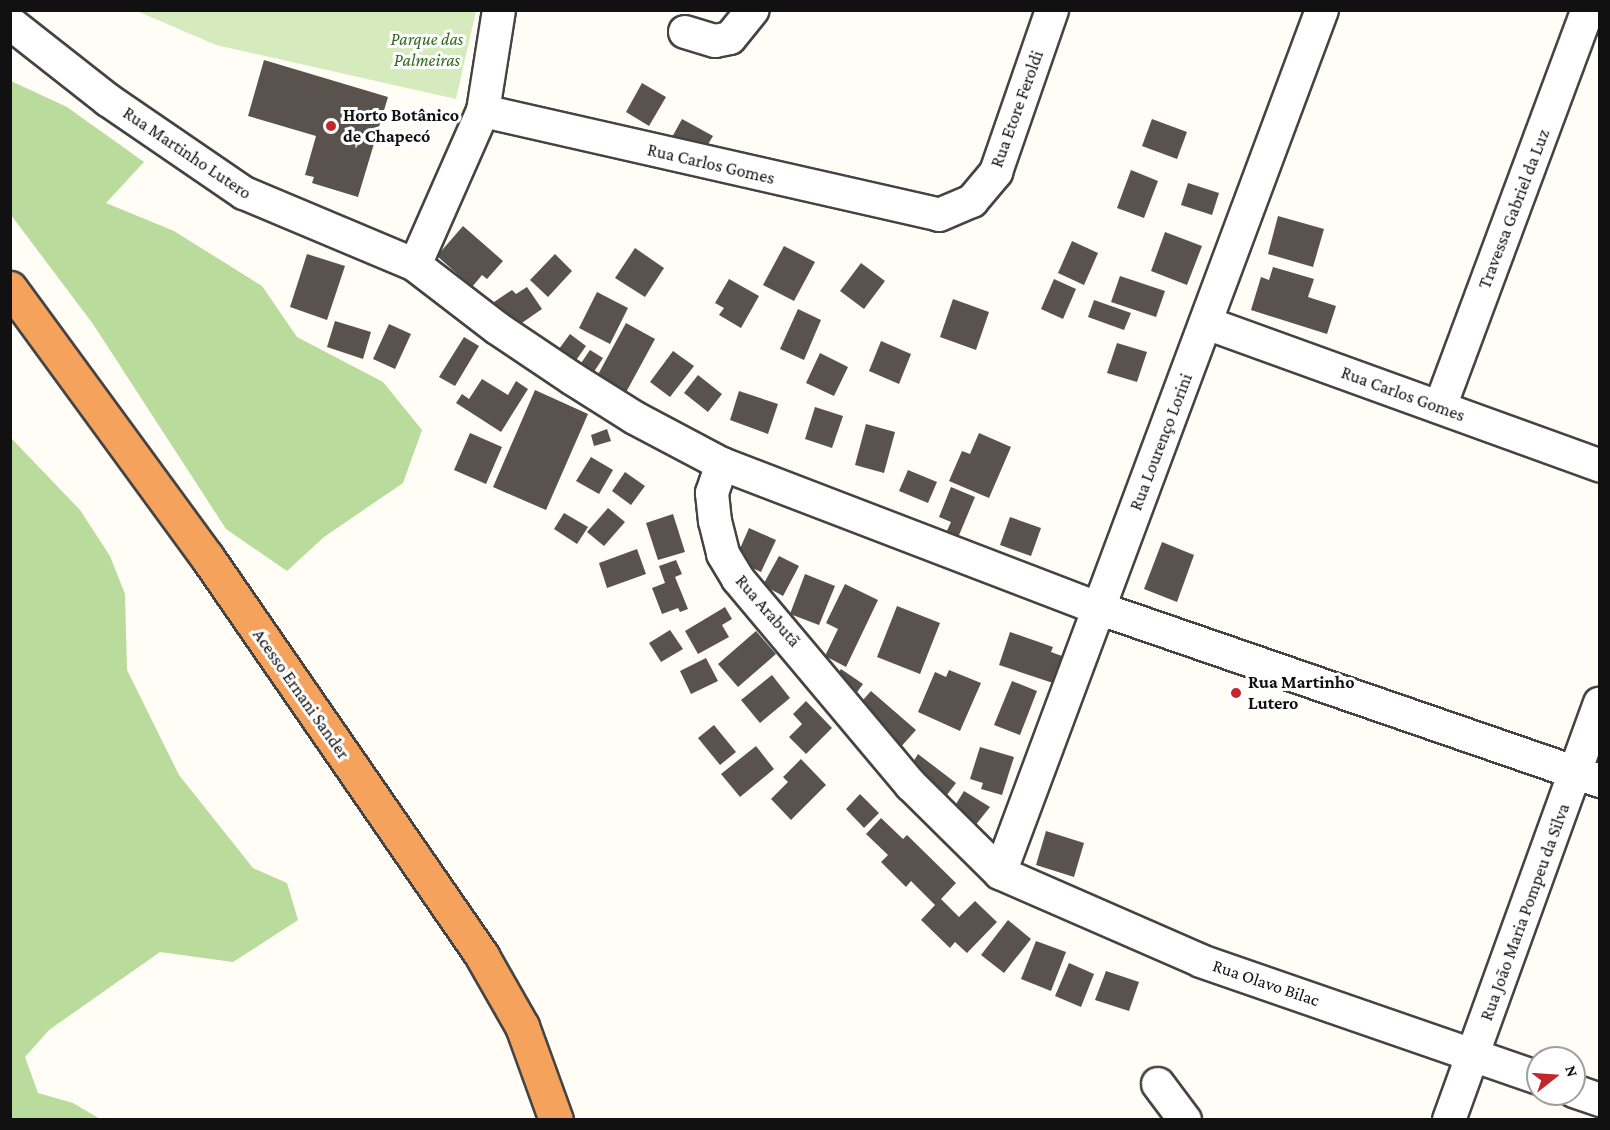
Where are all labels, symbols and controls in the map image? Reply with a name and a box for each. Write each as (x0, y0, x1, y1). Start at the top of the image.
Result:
park label: Parque das Palmeiras (391, 29, 463, 72)
street label: Rua Etore Feroldi (986, 48, 1048, 170)
street label: Rua Martinho Lutero (119, 102, 255, 204)
place label: Horto Botânico de Chapecó (343, 105, 459, 148)
marker: Horto Botânico de Chapecó (324, 119, 338, 133)
street label: Travessa Gabriel da Luz (1474, 126, 1554, 292)
street label: Rua Carlos Gomes (645, 139, 777, 189)
street label: Rua Carlos Gomes (1338, 362, 1468, 426)
street label: Rua Lourenço Lorini (1125, 370, 1197, 514)
street label: Rua Arabutã (731, 570, 805, 652)
street label: Acesso Ernani Sander (248, 625, 354, 763)
place label: Rua Martinho Lutero (1248, 672, 1355, 714)
marker: Rua Martinho Lutero (1229, 686, 1243, 700)
street label: Rua João Maria Pompeu da Silva (1476, 800, 1574, 1024)
street label: Rua Olavo Bilac (1210, 955, 1322, 1011)
north arrow (1526, 1046, 1586, 1106)
text: N (1562, 1063, 1582, 1079)

